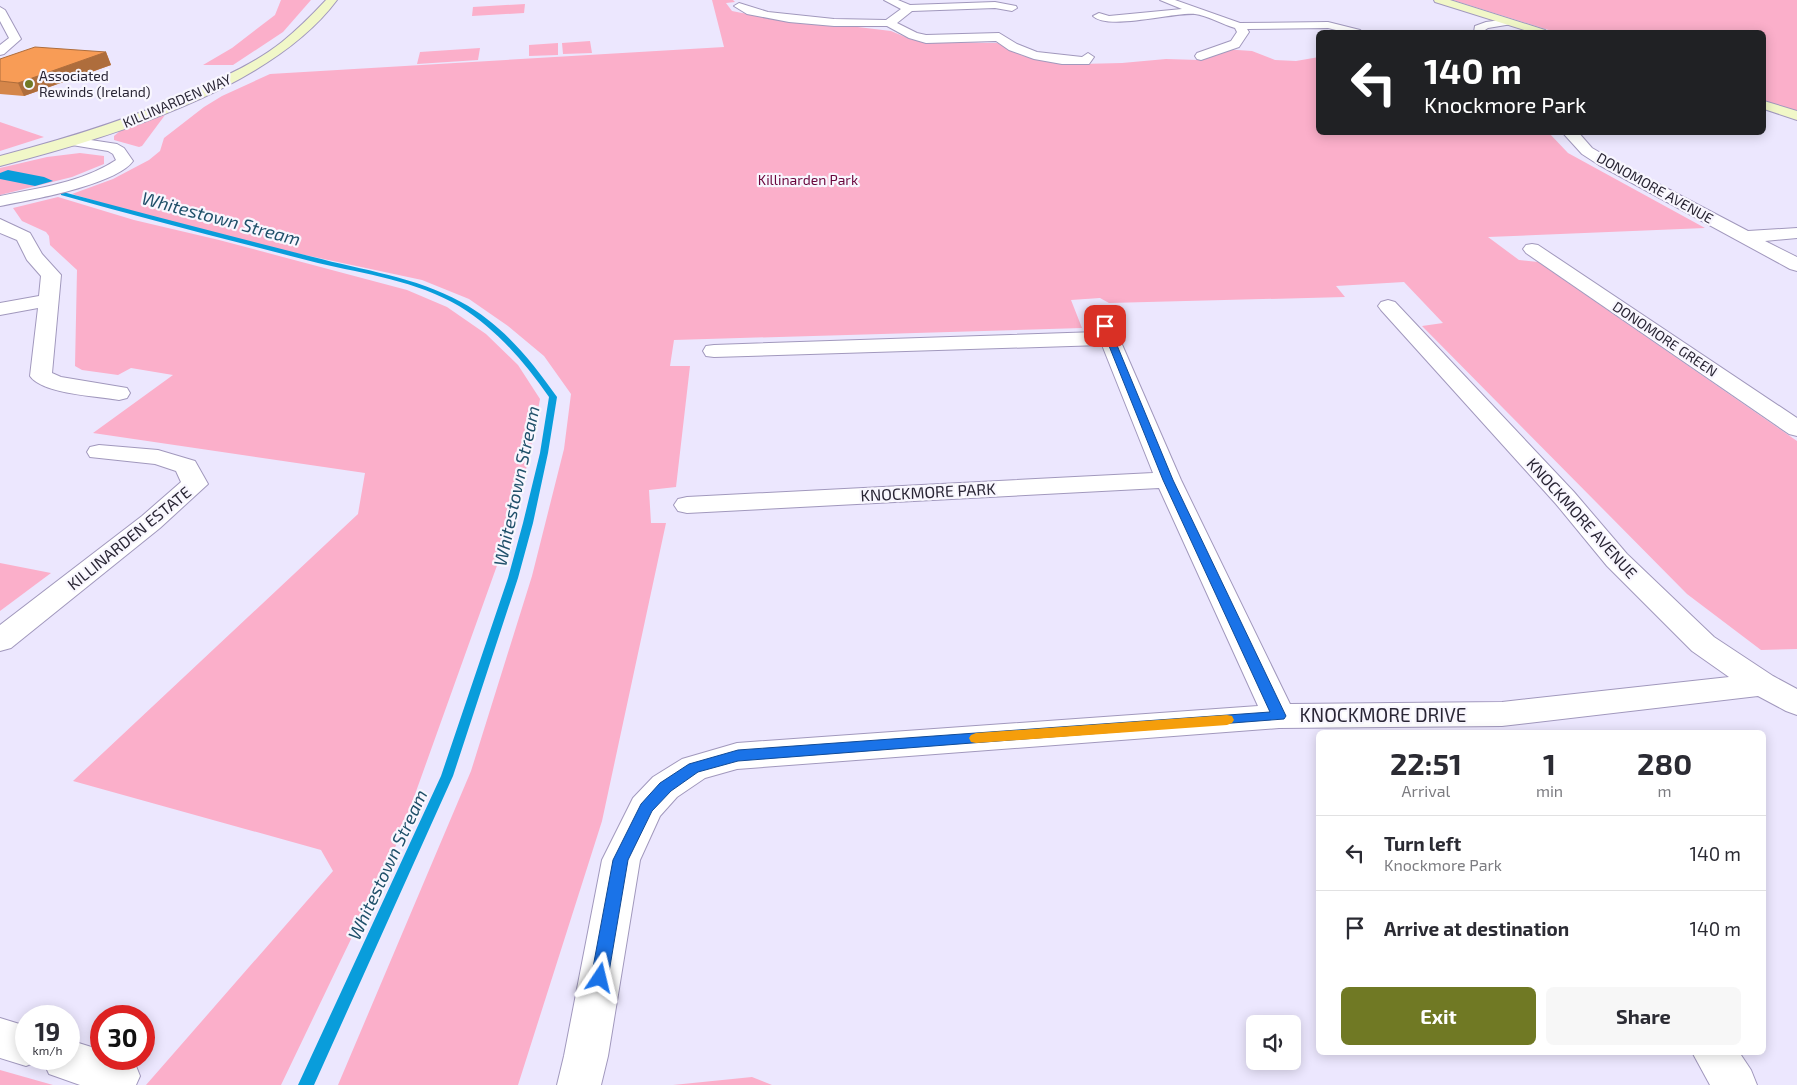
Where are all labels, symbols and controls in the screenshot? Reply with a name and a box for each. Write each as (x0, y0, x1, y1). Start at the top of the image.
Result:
text: 140 m (1424, 49, 1522, 91)
icon: left (1341, 50, 1406, 115)
place label: Associated Rewinds (Ireland) (39, 67, 151, 100)
street label: KILLINARDEN WAY (120, 70, 234, 131)
marker: Associated Rewinds (Ireland) (23, 78, 35, 90)
text: Knockmore Park (1424, 91, 1586, 117)
street label: DONOMORE AVENUE (1594, 149, 1717, 227)
park label: Killinarden Park (758, 171, 858, 188)
water label: Whitestown Stream (139, 186, 303, 250)
street label: DONOMORE GREEN (1610, 297, 1721, 380)
pin (1084, 305, 1126, 347)
icon: arrive (1091, 312, 1119, 340)
water label: Whitestown Stream (488, 404, 544, 568)
street label: KNOCKMORE AVENUE (1523, 453, 1642, 582)
street label: KNOCKMORE PARK (860, 478, 997, 505)
street label: KILLINARDEN ESTATE (63, 482, 194, 593)
street label: KNOCKMORE DRIVE (1300, 703, 1466, 726)
text: 22:51 (1390, 745, 1462, 781)
text: 1 (1543, 745, 1556, 781)
text: 280 (1637, 745, 1692, 781)
text: Arrival (1402, 781, 1450, 800)
text: min (1536, 781, 1563, 800)
text: m (1658, 781, 1672, 800)
water label: Whitestown Stream (343, 786, 432, 943)
text: Turn left (1384, 832, 1461, 855)
icon: left (1341, 839, 1369, 867)
text: 140 m (1689, 842, 1741, 865)
text: Knockmore Park (1384, 855, 1502, 874)
icon: arrive (1341, 914, 1369, 942)
text: Arrive at destination (1384, 917, 1569, 940)
text: 140 m (1689, 917, 1741, 940)
position arrow (573, 951, 625, 1003)
button: Exit (1341, 987, 1536, 1045)
button: Share (1546, 987, 1741, 1045)
speed limit sign: 30 (90, 1005, 155, 1070)
map controls (1246, 1015, 1301, 1070)
button: sound (1246, 1015, 1301, 1070)
text: 19 (35, 1016, 60, 1046)
text: km/h (33, 1043, 62, 1057)

